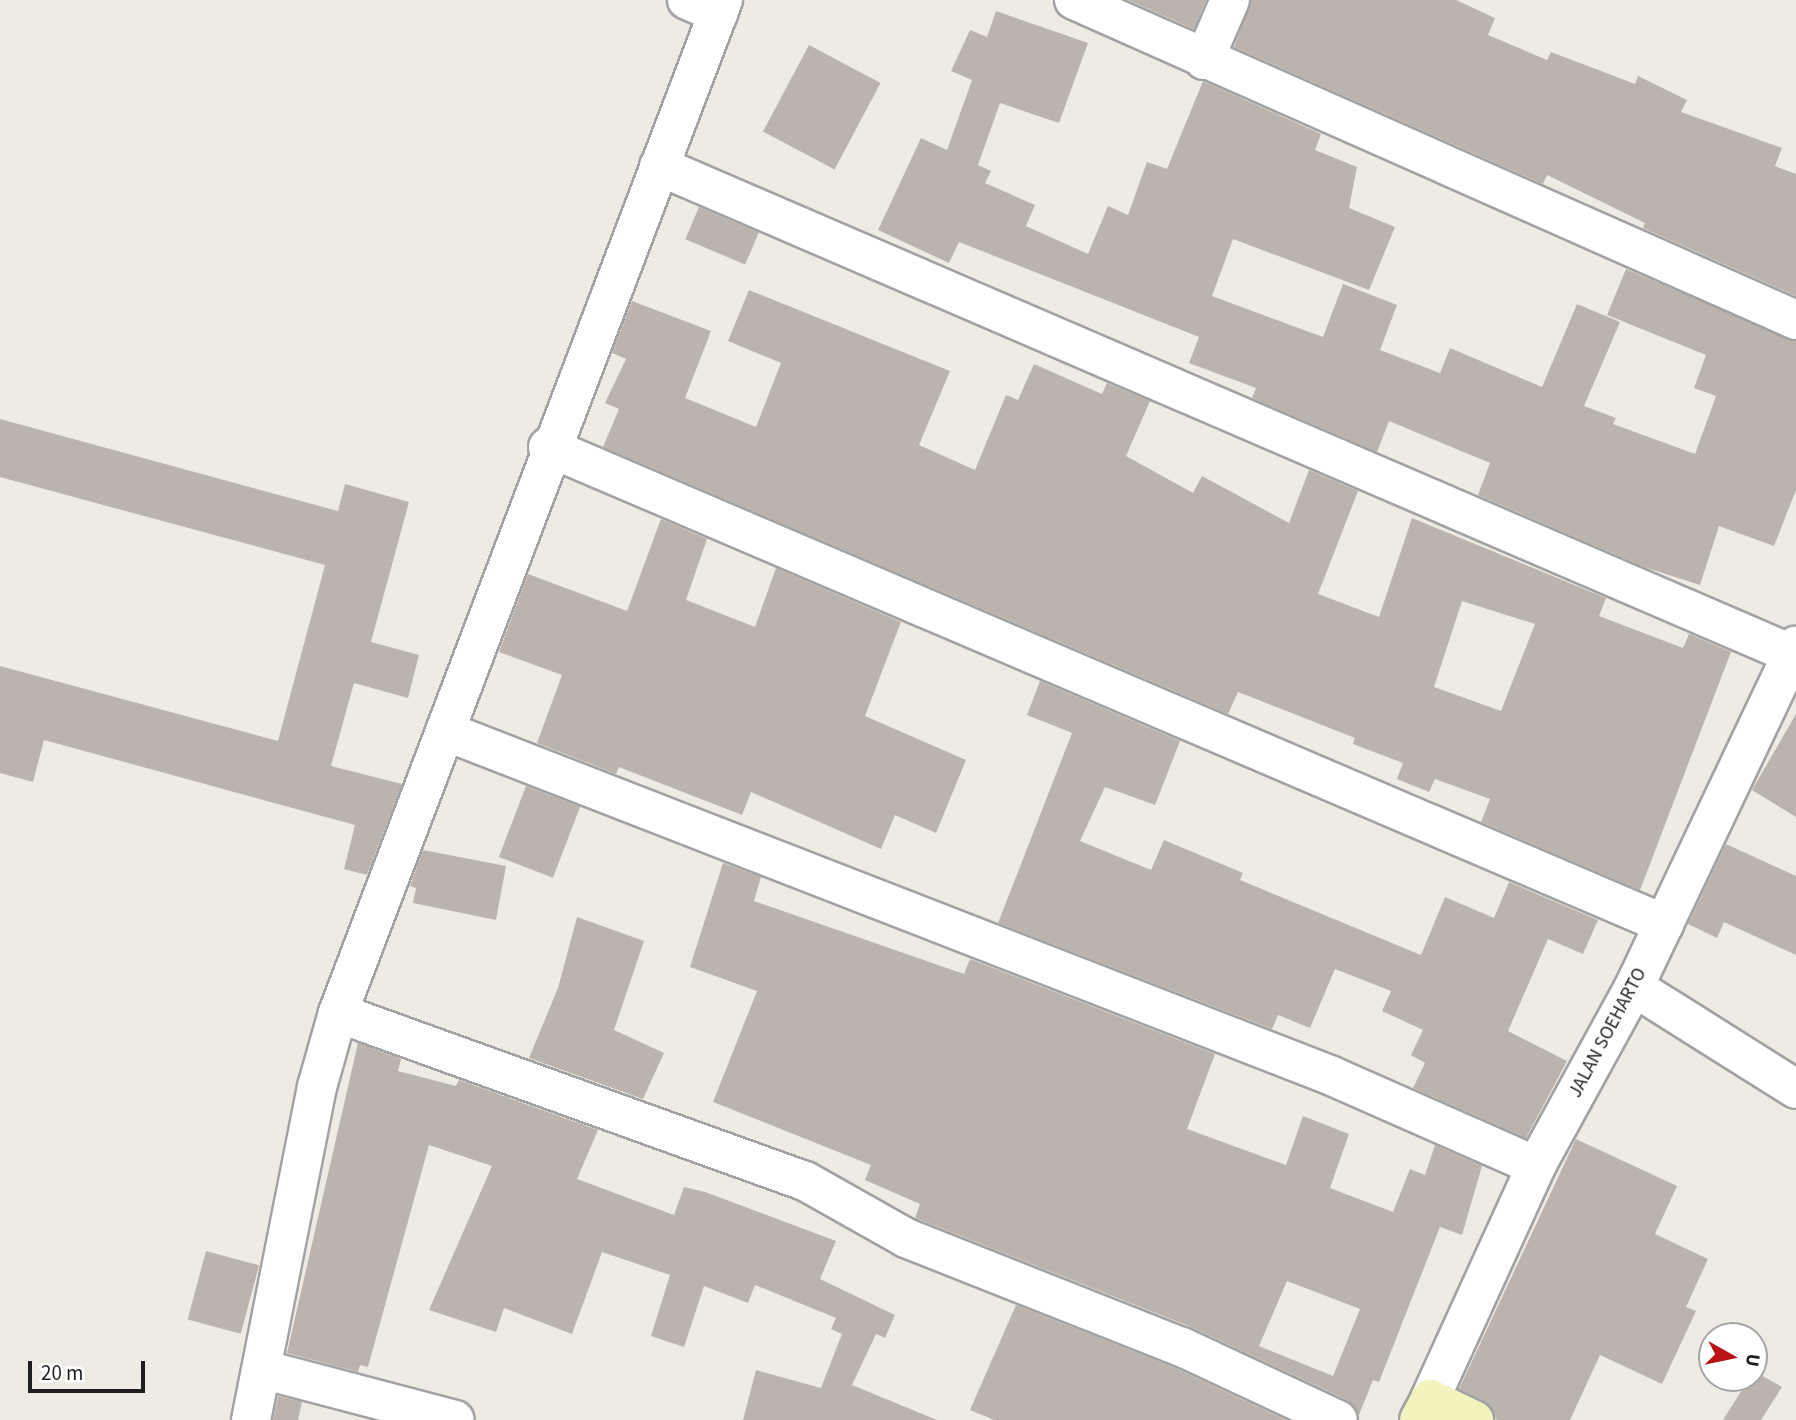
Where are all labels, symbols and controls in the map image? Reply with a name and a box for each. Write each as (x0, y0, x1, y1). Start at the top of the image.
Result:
street label: JALAN SOEHARTO (1564, 964, 1652, 1102)
north arrow (1698, 1322, 1768, 1392)
scale bar (32, 1346, 149, 1390)
text: U (1738, 1352, 1767, 1368)
text: 20 m (41, 1358, 83, 1388)

